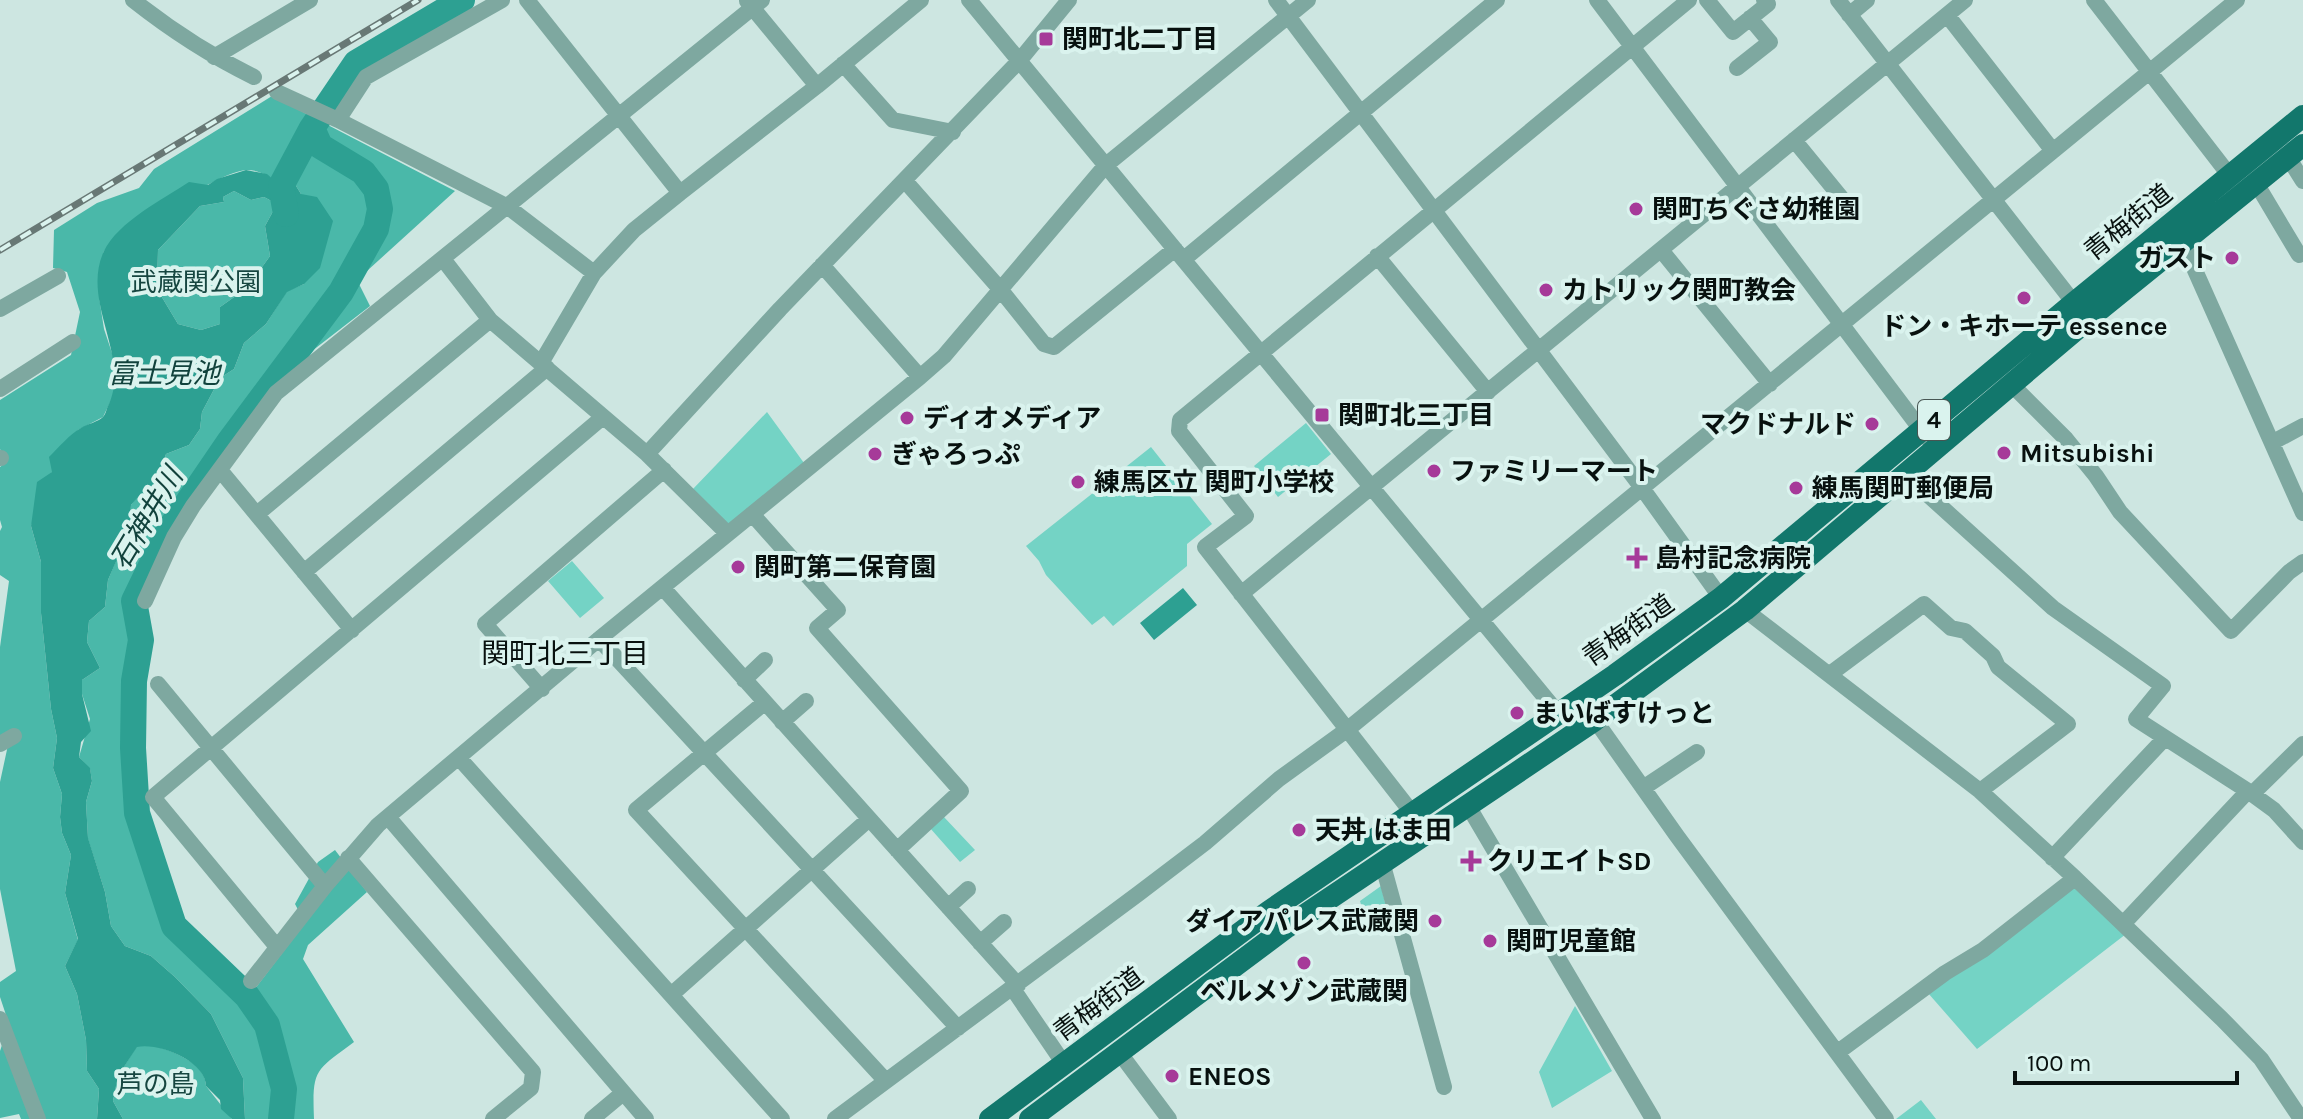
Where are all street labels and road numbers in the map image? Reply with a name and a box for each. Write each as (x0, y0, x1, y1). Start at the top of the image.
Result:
street label: 青梅街道 (2078, 178, 2178, 267)
road number: 4 (1918, 400, 1950, 440)
street label: 青梅街道 (1577, 588, 1680, 673)
street label: 青梅街道 (1047, 961, 1149, 1048)

